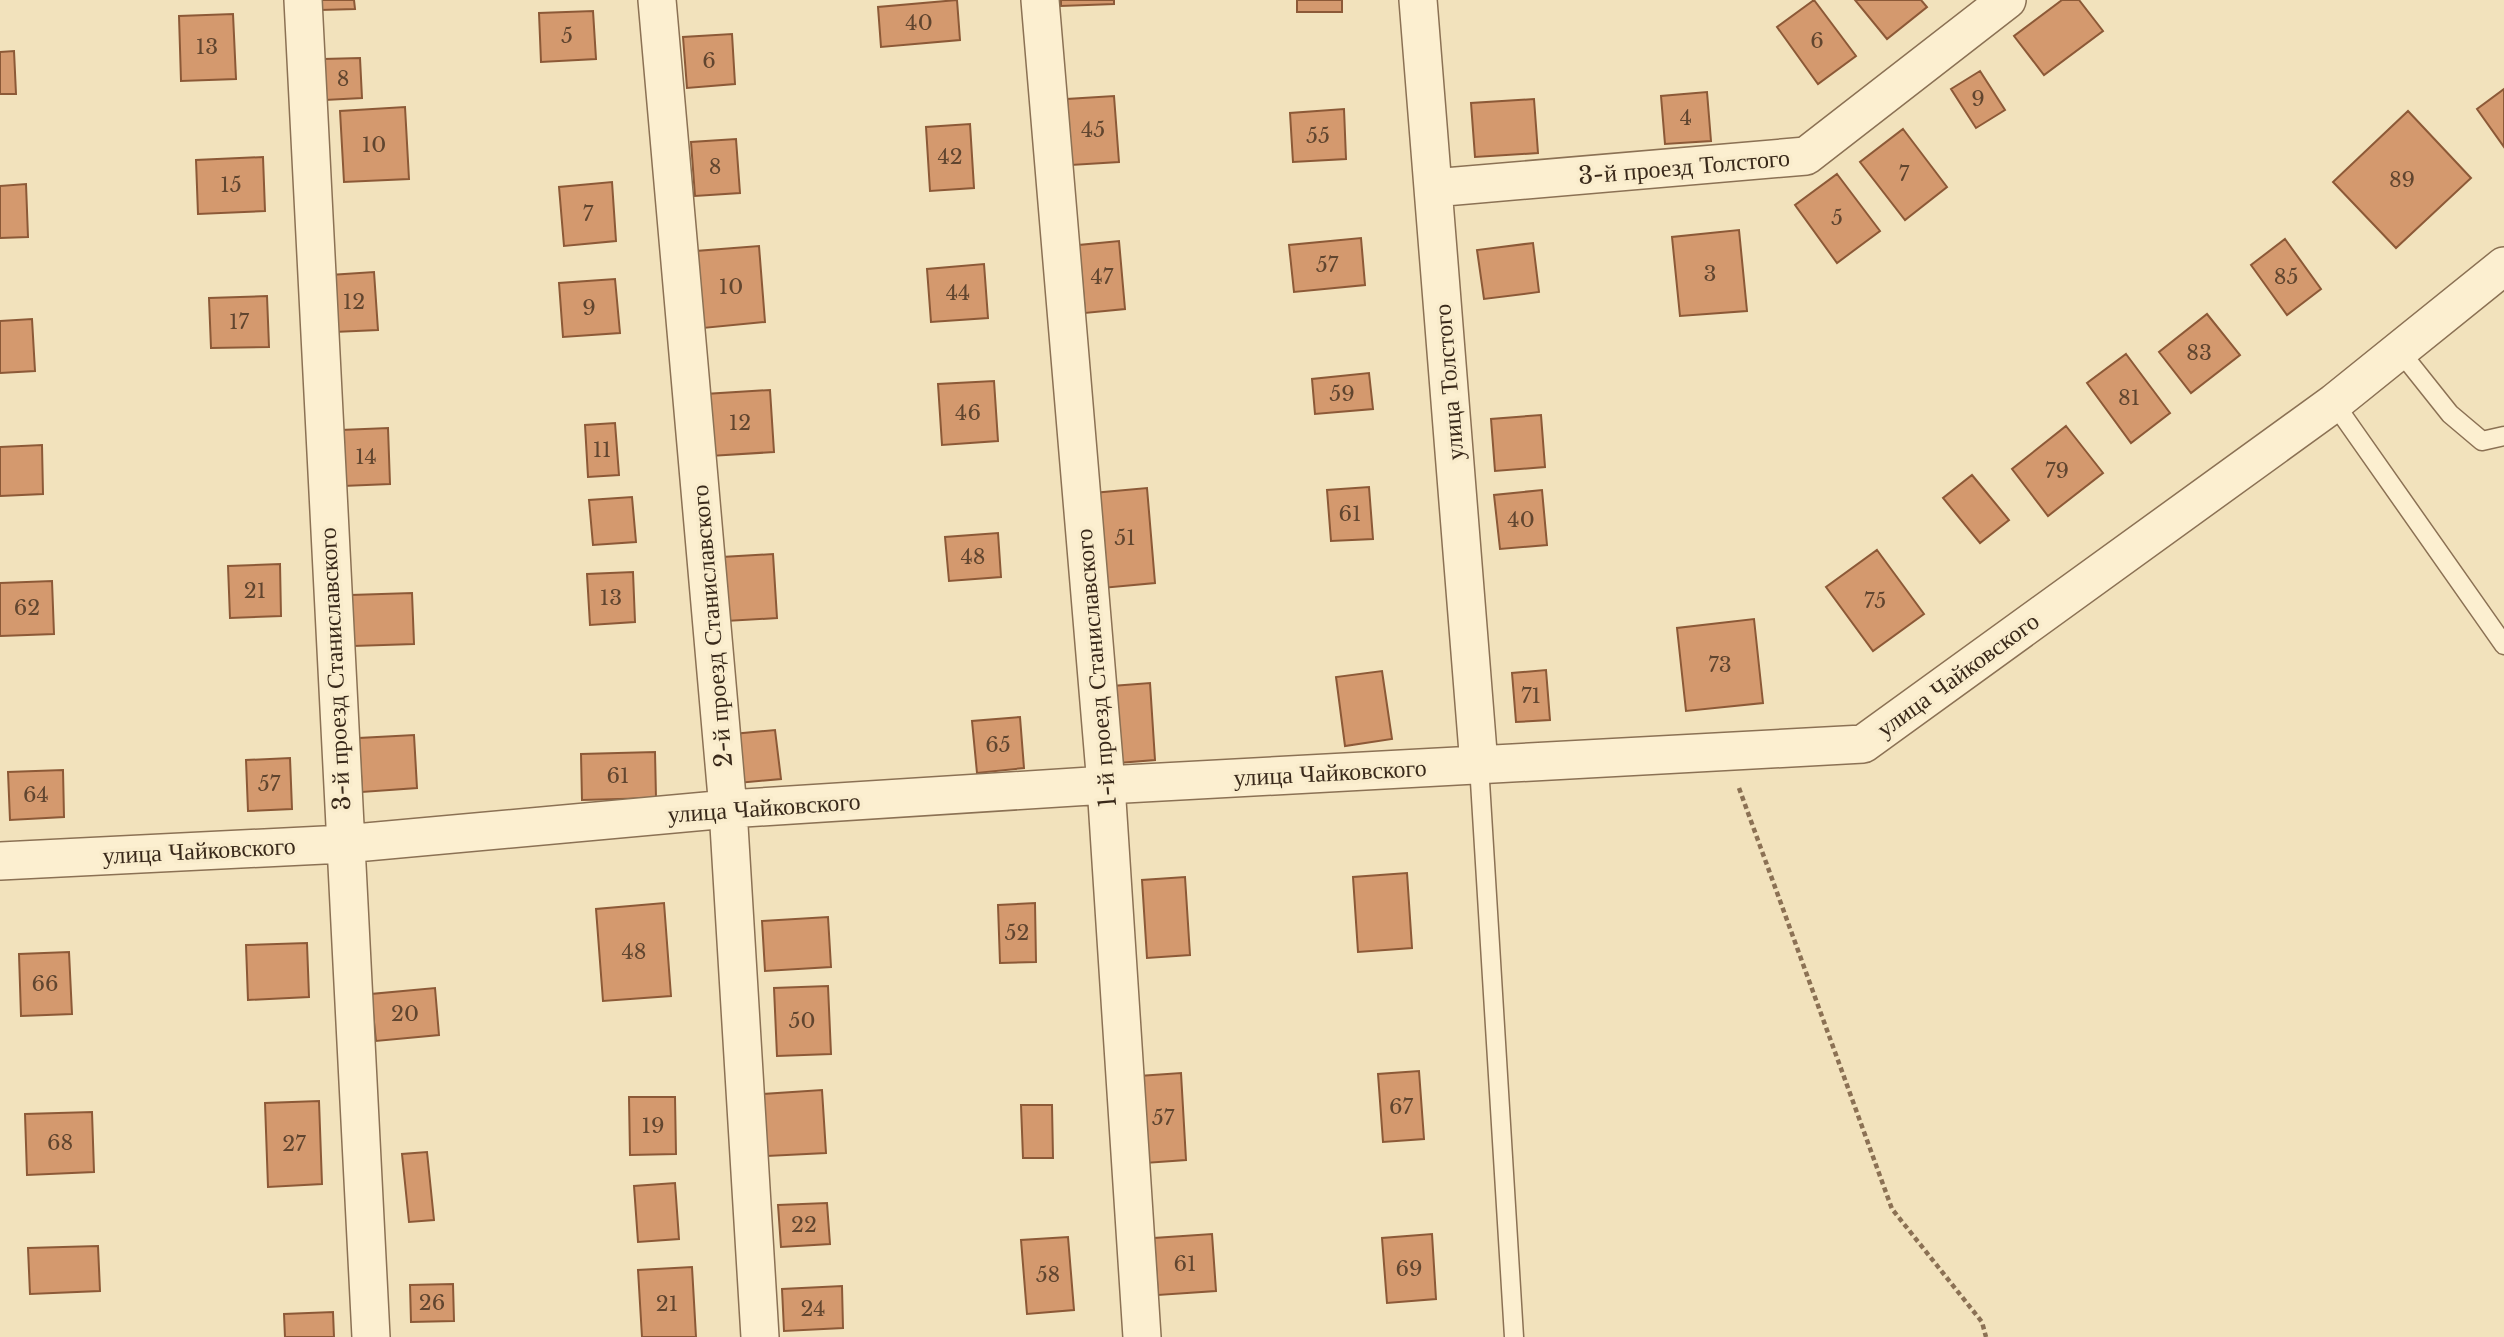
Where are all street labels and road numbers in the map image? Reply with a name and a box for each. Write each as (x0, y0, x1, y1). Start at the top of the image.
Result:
street label: 3-й проезд Толстого (1577, 143, 1791, 190)
street label: улица Толстого (1427, 303, 1470, 461)
street label: 2-й проезд Станиславского (685, 484, 738, 769)
street label: 3-й проезд Станиславского (313, 527, 356, 811)
street label: 1-й проезд Станиславского (1069, 528, 1122, 808)
street label: улица Чайковского (1871, 606, 2044, 743)
street label: улица Чайковского (1233, 753, 1427, 792)
street label: улица Чайковского (667, 786, 861, 829)
street label: улица Чайковского (102, 831, 296, 870)

